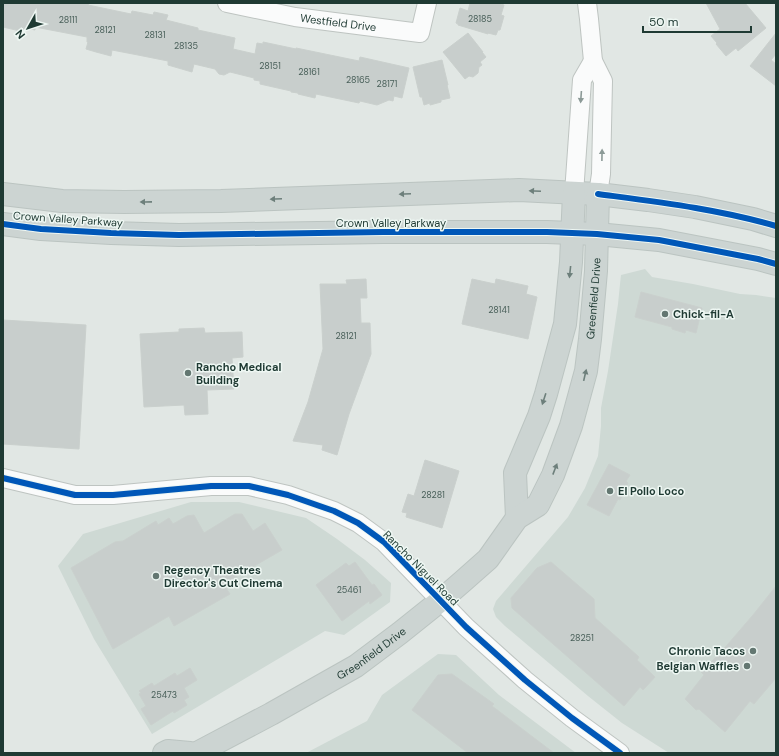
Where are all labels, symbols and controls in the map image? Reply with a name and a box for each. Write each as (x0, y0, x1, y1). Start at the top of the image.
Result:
north arrow (8, 8, 48, 48)
scale bar (643, 8, 751, 34)
street label: Westfield Drive (299, 11, 377, 34)
house number: 28185 (468, 13, 492, 25)
house number: 28111 (59, 14, 78, 26)
text: 50 m (649, 14, 678, 30)
house number: 28121 (94, 24, 116, 36)
text: N (12, 27, 28, 42)
house number: 28131 (144, 29, 166, 41)
house number: 28135 (174, 40, 198, 52)
house number: 28151 (259, 60, 281, 72)
house number: 28161 (298, 66, 320, 78)
house number: 28165 (346, 74, 370, 86)
house number: 28171 (377, 78, 398, 90)
one-way arrow (578, 91, 585, 103)
one-way arrow (599, 148, 605, 161)
one-way arrow (528, 188, 541, 194)
one-way arrow (399, 191, 411, 198)
one-way arrow (269, 196, 282, 202)
one-way arrow (139, 199, 152, 205)
street label: Crown Valley Parkway (13, 208, 123, 230)
street label: Crown Valley Parkway (336, 216, 446, 230)
street label: Greenfield Drive (583, 257, 603, 340)
one-way arrow (567, 266, 573, 278)
house number: 28141 (488, 304, 510, 316)
place label: Chick-fil-A (673, 307, 734, 321)
marker: Chick-fil-A (660, 309, 670, 319)
house number: 28121 (335, 330, 357, 342)
place label: Rancho Medical Building (196, 360, 281, 387)
marker: Rancho Medical Building (183, 368, 193, 378)
one-way arrow (582, 368, 588, 381)
one-way arrow (541, 394, 547, 406)
one-way arrow (552, 463, 558, 475)
place label: El Pollo Loco (618, 484, 685, 498)
marker: El Pollo Loco (605, 486, 615, 496)
house number: 28281 (421, 489, 445, 501)
street label: Rancho Niguel Road (380, 527, 462, 609)
place label: Regency Theatres Director's Cut Cinema (164, 563, 282, 590)
marker: Regency Theatres Director's Cut Cinema (151, 571, 161, 581)
house number: 25461 (337, 584, 361, 596)
street label: Greenfield Drive (334, 624, 409, 683)
house number: 28251 (570, 632, 594, 644)
place label: Chronic Tacos (669, 644, 745, 658)
marker: Chronic Tacos (748, 646, 758, 656)
place label: Belgian Waffles (656, 659, 739, 673)
marker: Belgian Waffles (742, 661, 752, 671)
house number: 25473 (151, 689, 177, 701)

